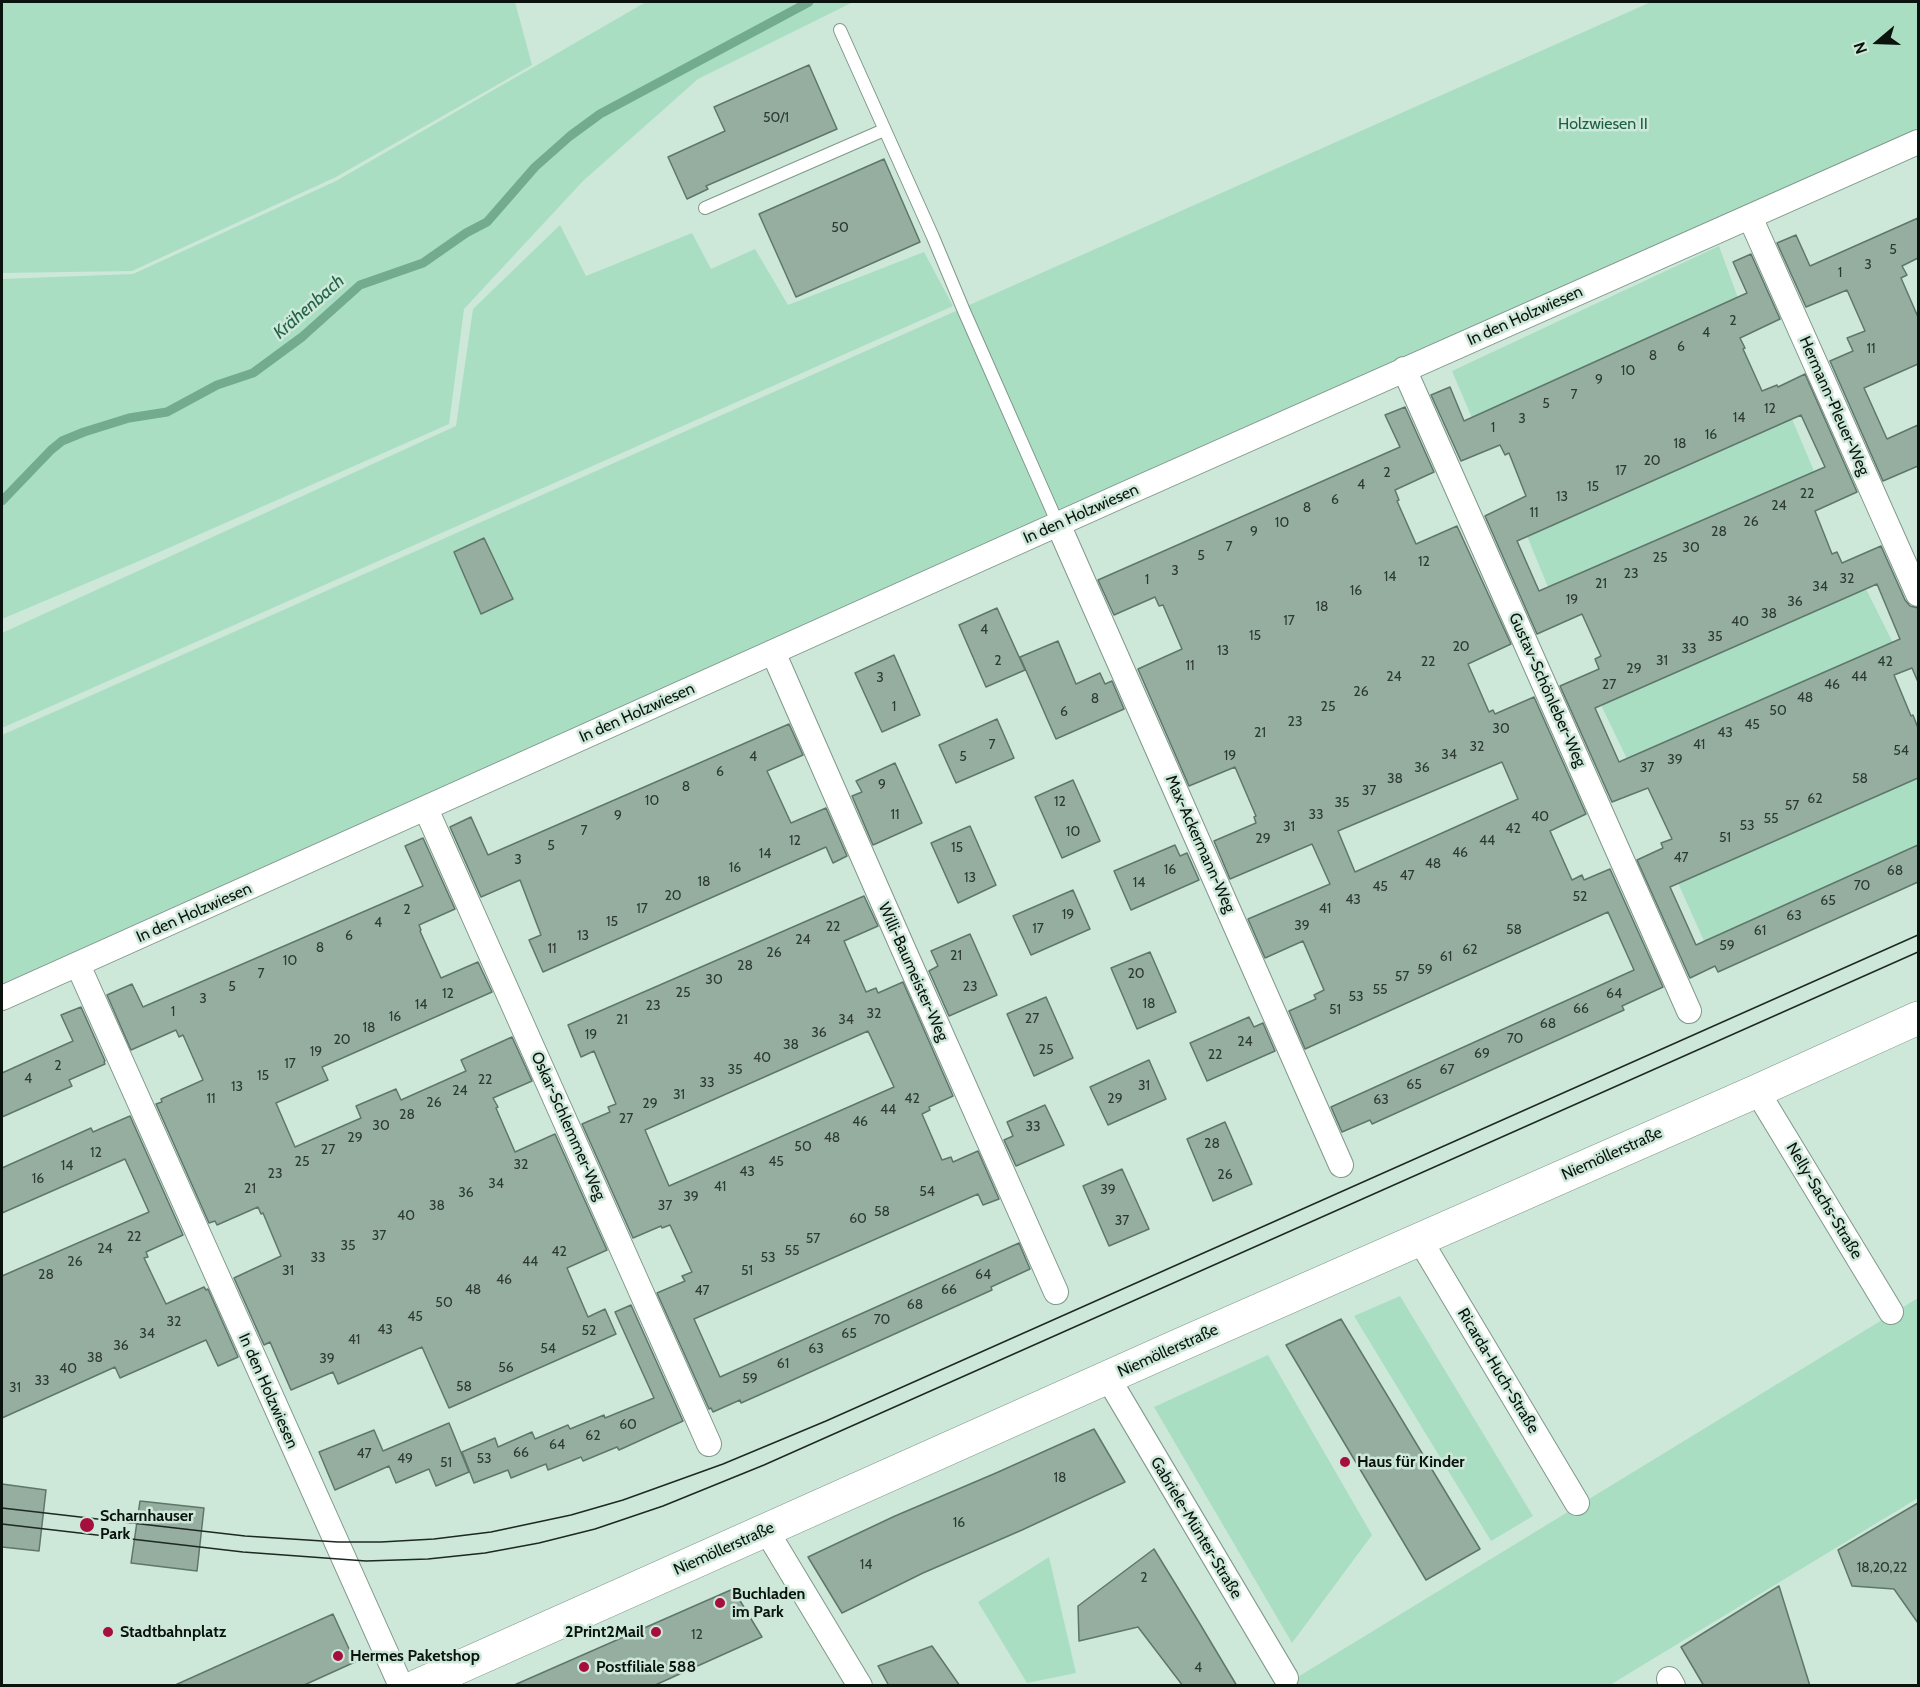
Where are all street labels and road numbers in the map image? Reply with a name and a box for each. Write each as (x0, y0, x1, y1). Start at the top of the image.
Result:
street label: In den Holzwiesen (1464, 282, 1586, 350)
street label: Hermann-Pleuer-Weg (1795, 333, 1873, 479)
street label: In den Holzwiesen (1020, 480, 1142, 548)
street label: Gustav-Schönleber-Weg (1504, 610, 1590, 770)
street label: In den Holzwiesen (576, 679, 698, 747)
street label: Max-Ackermann-Weg (1161, 772, 1239, 916)
street label: In den Holzwiesen (133, 879, 255, 947)
street label: Willi-Baumeister-Weg (874, 900, 952, 1044)
street label: Oskar-Schlemmer-Weg (527, 1049, 609, 1203)
street label: Niemöllerstraße (1559, 1123, 1665, 1185)
street label: Nelly-Sachs-Straße (1782, 1140, 1866, 1262)
street label: Ricarda-Huch-Straße (1453, 1305, 1543, 1437)
street label: Niemöllerstraße (1115, 1320, 1221, 1382)
street label: In den Holzwiesen (234, 1330, 302, 1452)
street label: Gabriele-Münter-Straße (1146, 1454, 1246, 1602)
street label: Niemöllerstraße (671, 1518, 777, 1580)

